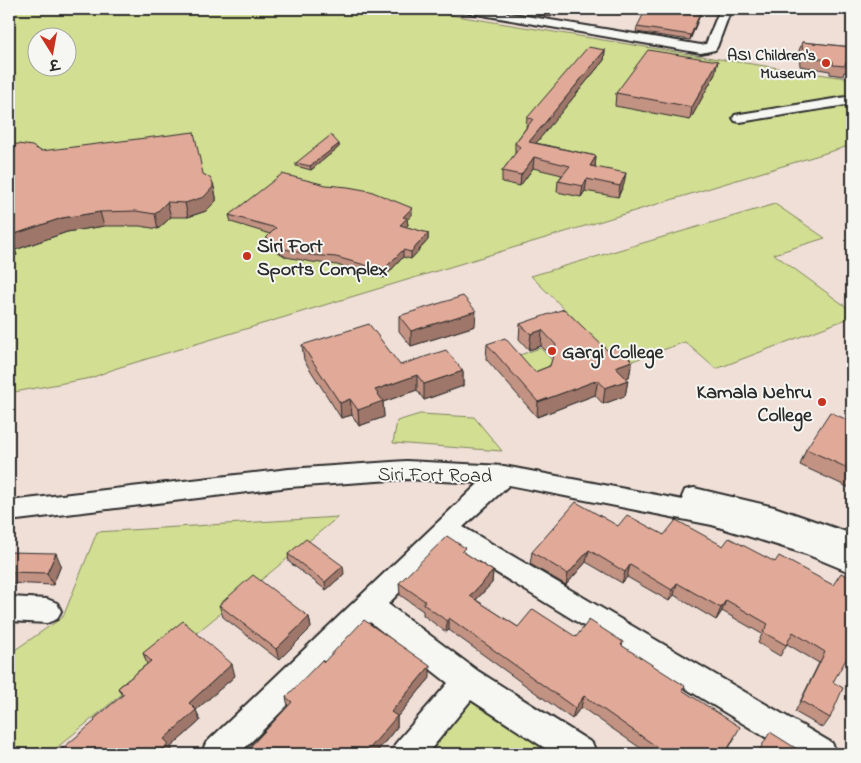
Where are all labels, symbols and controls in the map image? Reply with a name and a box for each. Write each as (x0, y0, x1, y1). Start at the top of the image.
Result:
north arrow (28, 28, 78, 78)
place label: ASI Children's Museum (727, 44, 817, 86)
text: उ (46, 52, 63, 75)
marker: ASI Children's Museum (820, 57, 832, 69)
place label: Siri Fort Sports Complex (257, 233, 388, 285)
marker: Siri Fort Sports Complex (241, 250, 253, 262)
place label: Gargi College (562, 339, 665, 369)
marker: Gargi College (546, 345, 558, 357)
place label: Kamala Nehru College (696, 379, 813, 432)
marker: Kamala Nehru College (816, 396, 828, 408)
street label: Siri Fort Road (378, 461, 492, 492)

